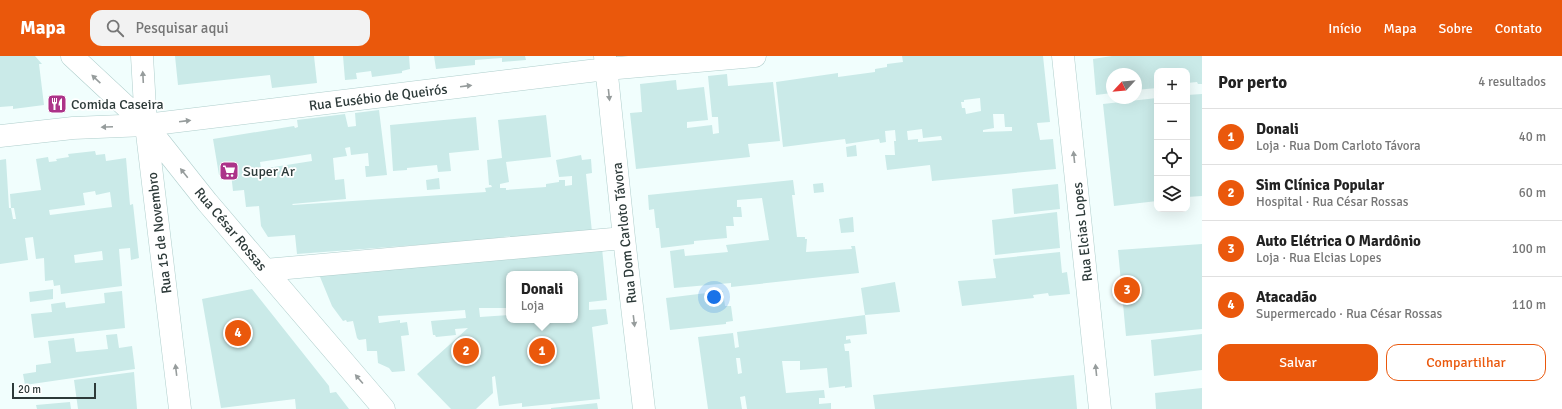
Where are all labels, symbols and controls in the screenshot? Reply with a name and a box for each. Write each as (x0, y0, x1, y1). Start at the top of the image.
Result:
search box (90, 10, 370, 46)
text: Mapa (20, 16, 66, 40)
icon: search (104, 17, 126, 39)
text: Pesquisar aqui (136, 19, 229, 37)
text: Início (1328, 20, 1362, 37)
text: Mapa (1384, 20, 1416, 37)
text: Sobre (1438, 20, 1473, 37)
text: Contato (1495, 20, 1542, 37)
north arrow (1106, 68, 1142, 104)
map controls (1154, 68, 1190, 212)
button: + (1154, 68, 1190, 104)
one-way arrow (140, 70, 146, 83)
text: Por perto (1218, 72, 1287, 93)
one-way arrow (91, 74, 101, 84)
text: 4 resultados (1478, 74, 1546, 90)
street label: Rua Eusébio de Queirós (308, 81, 448, 114)
one-way arrow (460, 83, 473, 90)
one-way arrow (606, 89, 612, 101)
restaurant icon: Comida Caseira (46, 93, 68, 115)
place label: Comida Caseira (71, 96, 164, 113)
button: − (1154, 104, 1190, 140)
one-way arrow (179, 118, 191, 124)
text: Donali (1256, 120, 1299, 138)
one-way arrow (100, 124, 113, 130)
text: 1 (1227, 129, 1235, 145)
text: 40 m (1519, 129, 1546, 145)
text: Loja · Rua Dom Carloto Távora (1256, 138, 1421, 154)
button: locate (1154, 140, 1190, 176)
one-way arrow (1071, 151, 1077, 163)
supermarket icon: Super Ar (218, 160, 240, 182)
street label: Rua Dom Carloto Távora (609, 162, 640, 304)
place label: Super Ar (243, 163, 296, 180)
one-way arrow (180, 168, 189, 179)
street label: Rua 15 de Novembro (144, 171, 175, 295)
button: layers (1154, 176, 1190, 212)
text: Sim Clínica Popular (1256, 176, 1384, 194)
street label: Rua Elcias Lopes (1069, 182, 1096, 282)
street label: Rua César Rossas (191, 184, 270, 275)
text: 2 (1227, 185, 1235, 201)
text: 60 m (1519, 185, 1546, 201)
text: Hospital · Rua César Rossas (1256, 194, 1409, 210)
text: Auto Elétrica O Mardônio (1256, 232, 1421, 250)
text: 3 (1227, 241, 1235, 257)
text: 100 m (1512, 241, 1546, 257)
text: Loja · Rua Elcias Lopes (1256, 250, 1381, 266)
popup (506, 271, 578, 323)
pin: 3 (1114, 275, 1140, 305)
text: Donali (521, 280, 563, 298)
your location (704, 287, 724, 307)
text: Atacadão (1256, 288, 1317, 306)
text: 4 (1227, 297, 1235, 313)
text: 110 m (1512, 297, 1546, 313)
text: Loja (521, 298, 544, 314)
text: Supermercado · Rua César Rossas (1256, 306, 1442, 322)
one-way arrow (630, 315, 637, 327)
pin: 4 (225, 318, 251, 348)
pin: 2 (453, 336, 479, 366)
pin: 1 (529, 336, 555, 366)
button: Salvar (1218, 344, 1378, 381)
button: Compartilhar (1386, 344, 1546, 381)
one-way arrow (172, 364, 179, 376)
one-way arrow (1093, 364, 1099, 376)
one-way arrow (354, 374, 363, 385)
scale bar (12, 381, 96, 400)
text: 20 m (18, 383, 41, 396)

